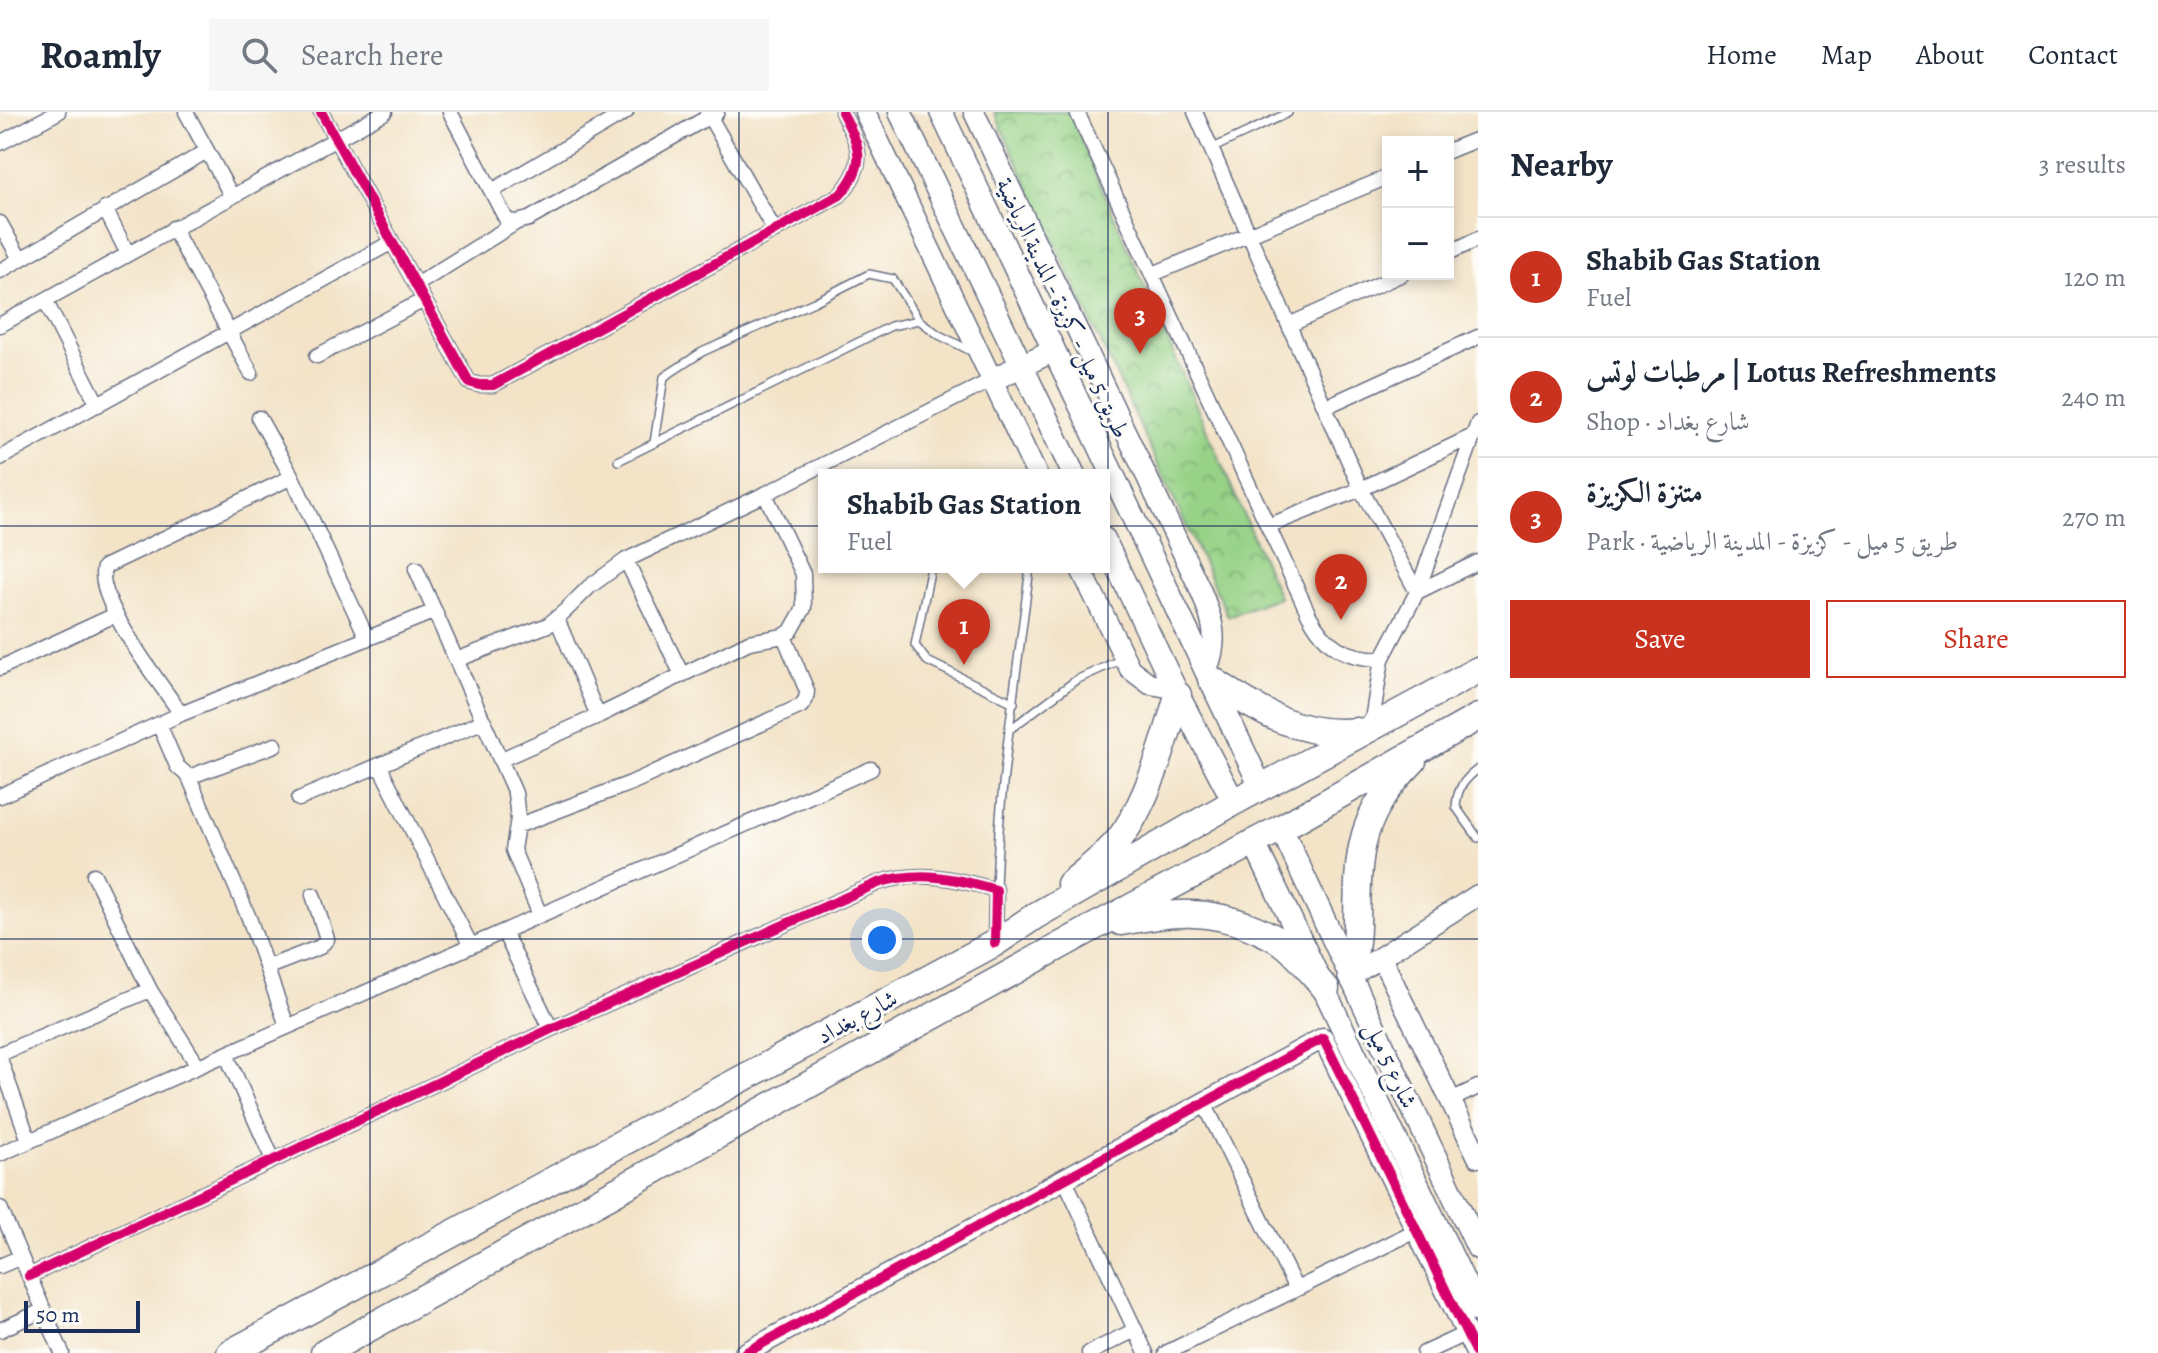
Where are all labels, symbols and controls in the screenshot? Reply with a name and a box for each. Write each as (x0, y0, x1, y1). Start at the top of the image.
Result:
search box (209, 19, 769, 91)
text: Roamly (40, 29, 161, 81)
icon: search (237, 33, 281, 77)
text: Search here (301, 35, 443, 75)
text: Home (1706, 36, 1777, 74)
text: Map (1821, 36, 1872, 74)
text: About (1916, 36, 1984, 74)
text: Contact (2028, 36, 2118, 74)
map controls (1382, 136, 1454, 280)
button: + (1382, 136, 1454, 208)
text: Nearby (1510, 141, 1613, 188)
text: 3 results (2039, 147, 2126, 182)
street label: طريق 5 ميل - كزيزة - المدينة الرياضية (988, 172, 1138, 444)
button: − (1382, 208, 1454, 280)
text: Shabib Gas Station (1586, 240, 1821, 280)
text: 1 (1531, 260, 1541, 295)
text: 120 m (2064, 260, 2126, 295)
text: Fuel (1586, 280, 1631, 315)
pin: 3 (1114, 288, 1166, 354)
text: مرطبات لوتس | Lotus Refreshments (1586, 352, 1996, 392)
text: 2 (1530, 380, 1542, 415)
text: 240 m (2061, 380, 2126, 415)
text: Shop · شارع بغداد (1586, 404, 1750, 439)
popup (818, 469, 1110, 573)
text: متنزة الكزيزة (1586, 472, 1703, 512)
text: Shabib Gas Station (847, 484, 1081, 524)
text: 3 (1530, 500, 1542, 535)
text: 270 m (2062, 500, 2126, 535)
text: Fuel (847, 524, 892, 559)
text: Park · طريق 5 ميل - كزيزة - المدينة الرياضية (1586, 524, 1958, 559)
pin: 2 (1315, 554, 1367, 620)
pin: 1 (938, 599, 990, 665)
button: Save (1510, 600, 1810, 678)
button: Share (1826, 600, 2126, 678)
your location (862, 920, 902, 960)
street label: شارع بغداد (811, 982, 905, 1055)
street label: شارع 5 ميل (1353, 1016, 1425, 1115)
scale bar (24, 1297, 140, 1333)
text: 50 m (36, 1300, 80, 1330)

